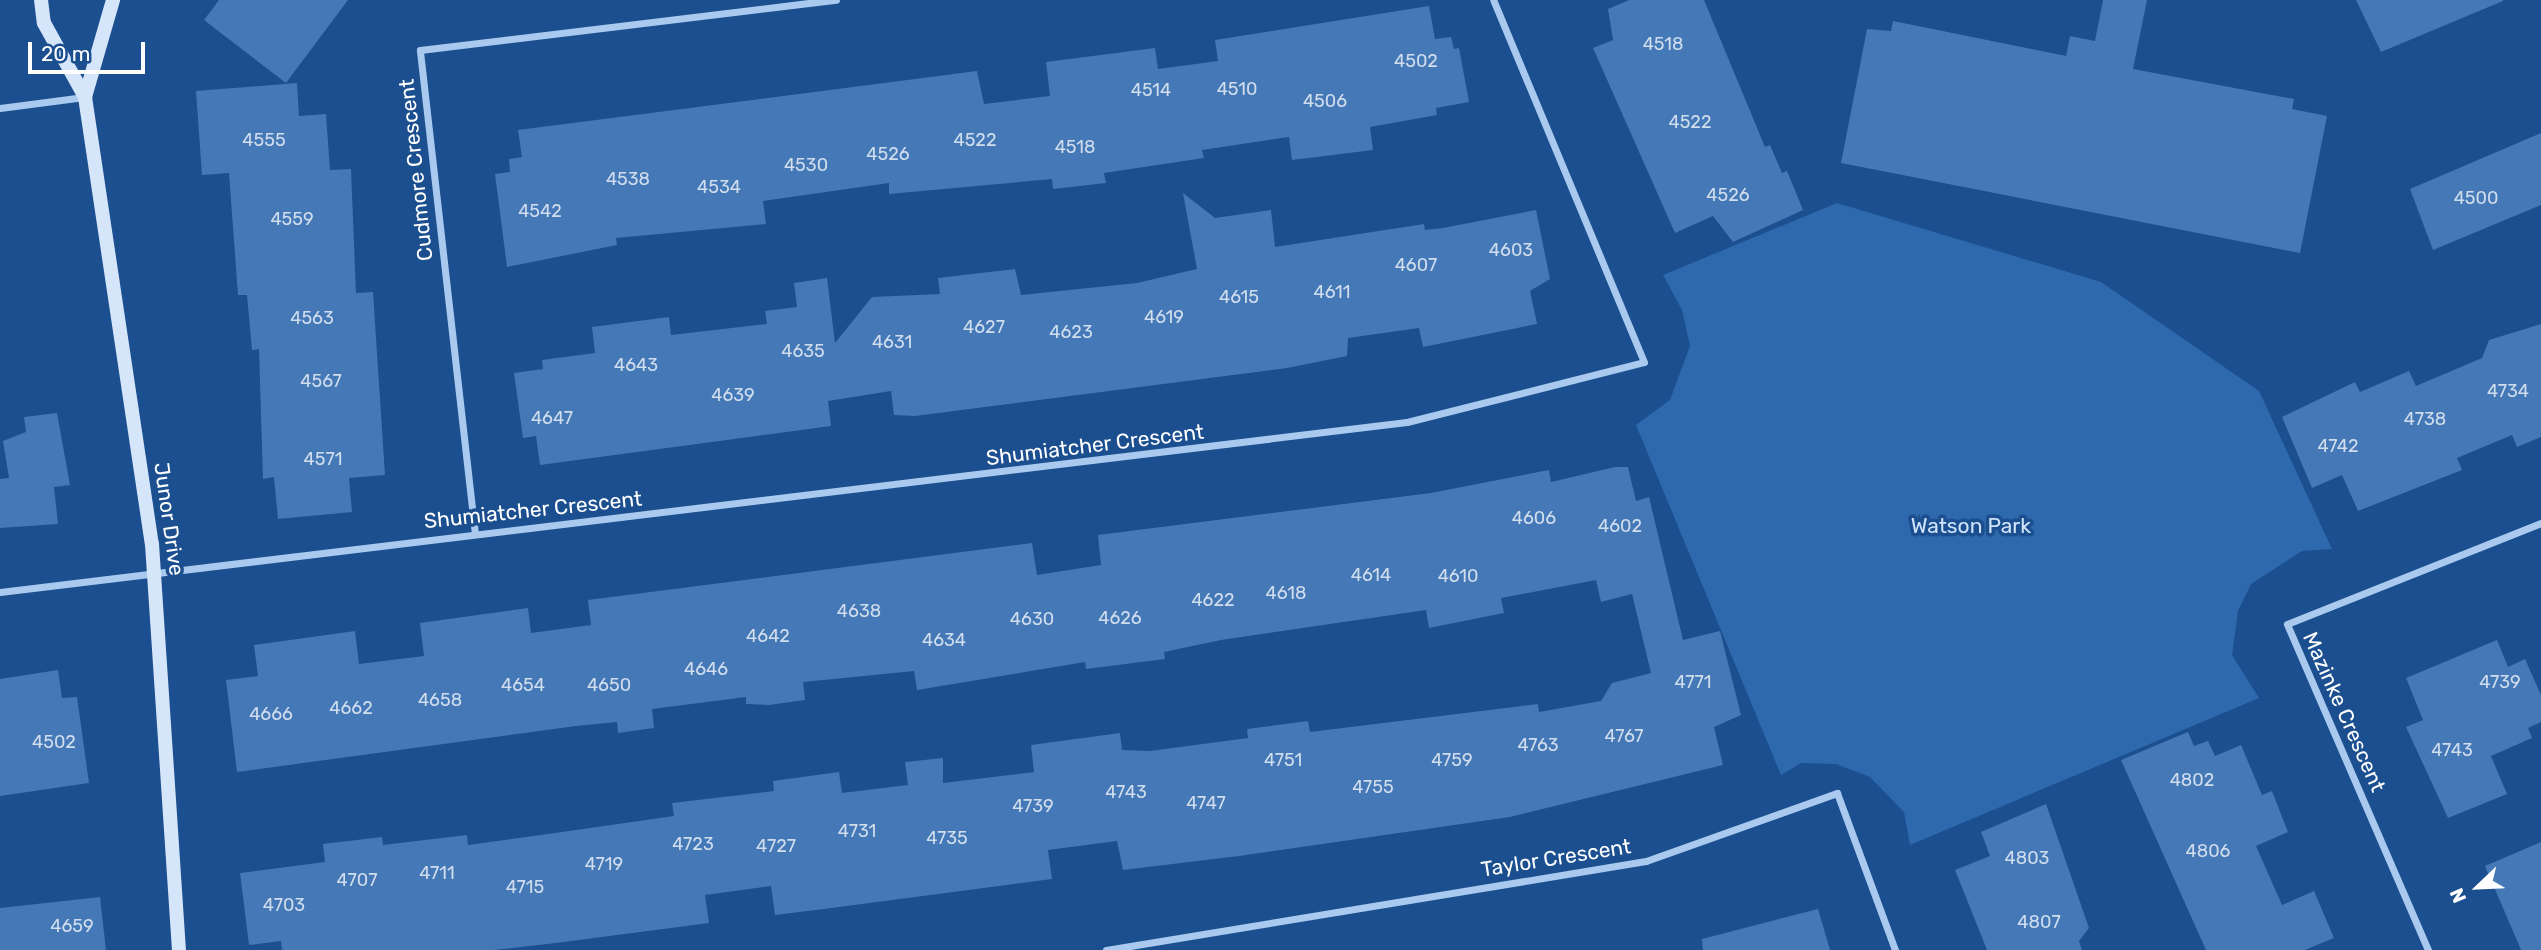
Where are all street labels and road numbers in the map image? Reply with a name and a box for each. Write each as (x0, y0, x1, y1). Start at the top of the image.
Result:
street label: Cudmore Crescent (394, 78, 438, 262)
street label: Shumiatcher Crescent (984, 419, 1206, 471)
street label: Junor Drive (149, 461, 189, 577)
street label: Shumiatcher Crescent (422, 486, 644, 534)
street label: Mazinke Crescent (2297, 628, 2391, 796)
street label: Taylor Crescent (1479, 834, 1633, 882)

